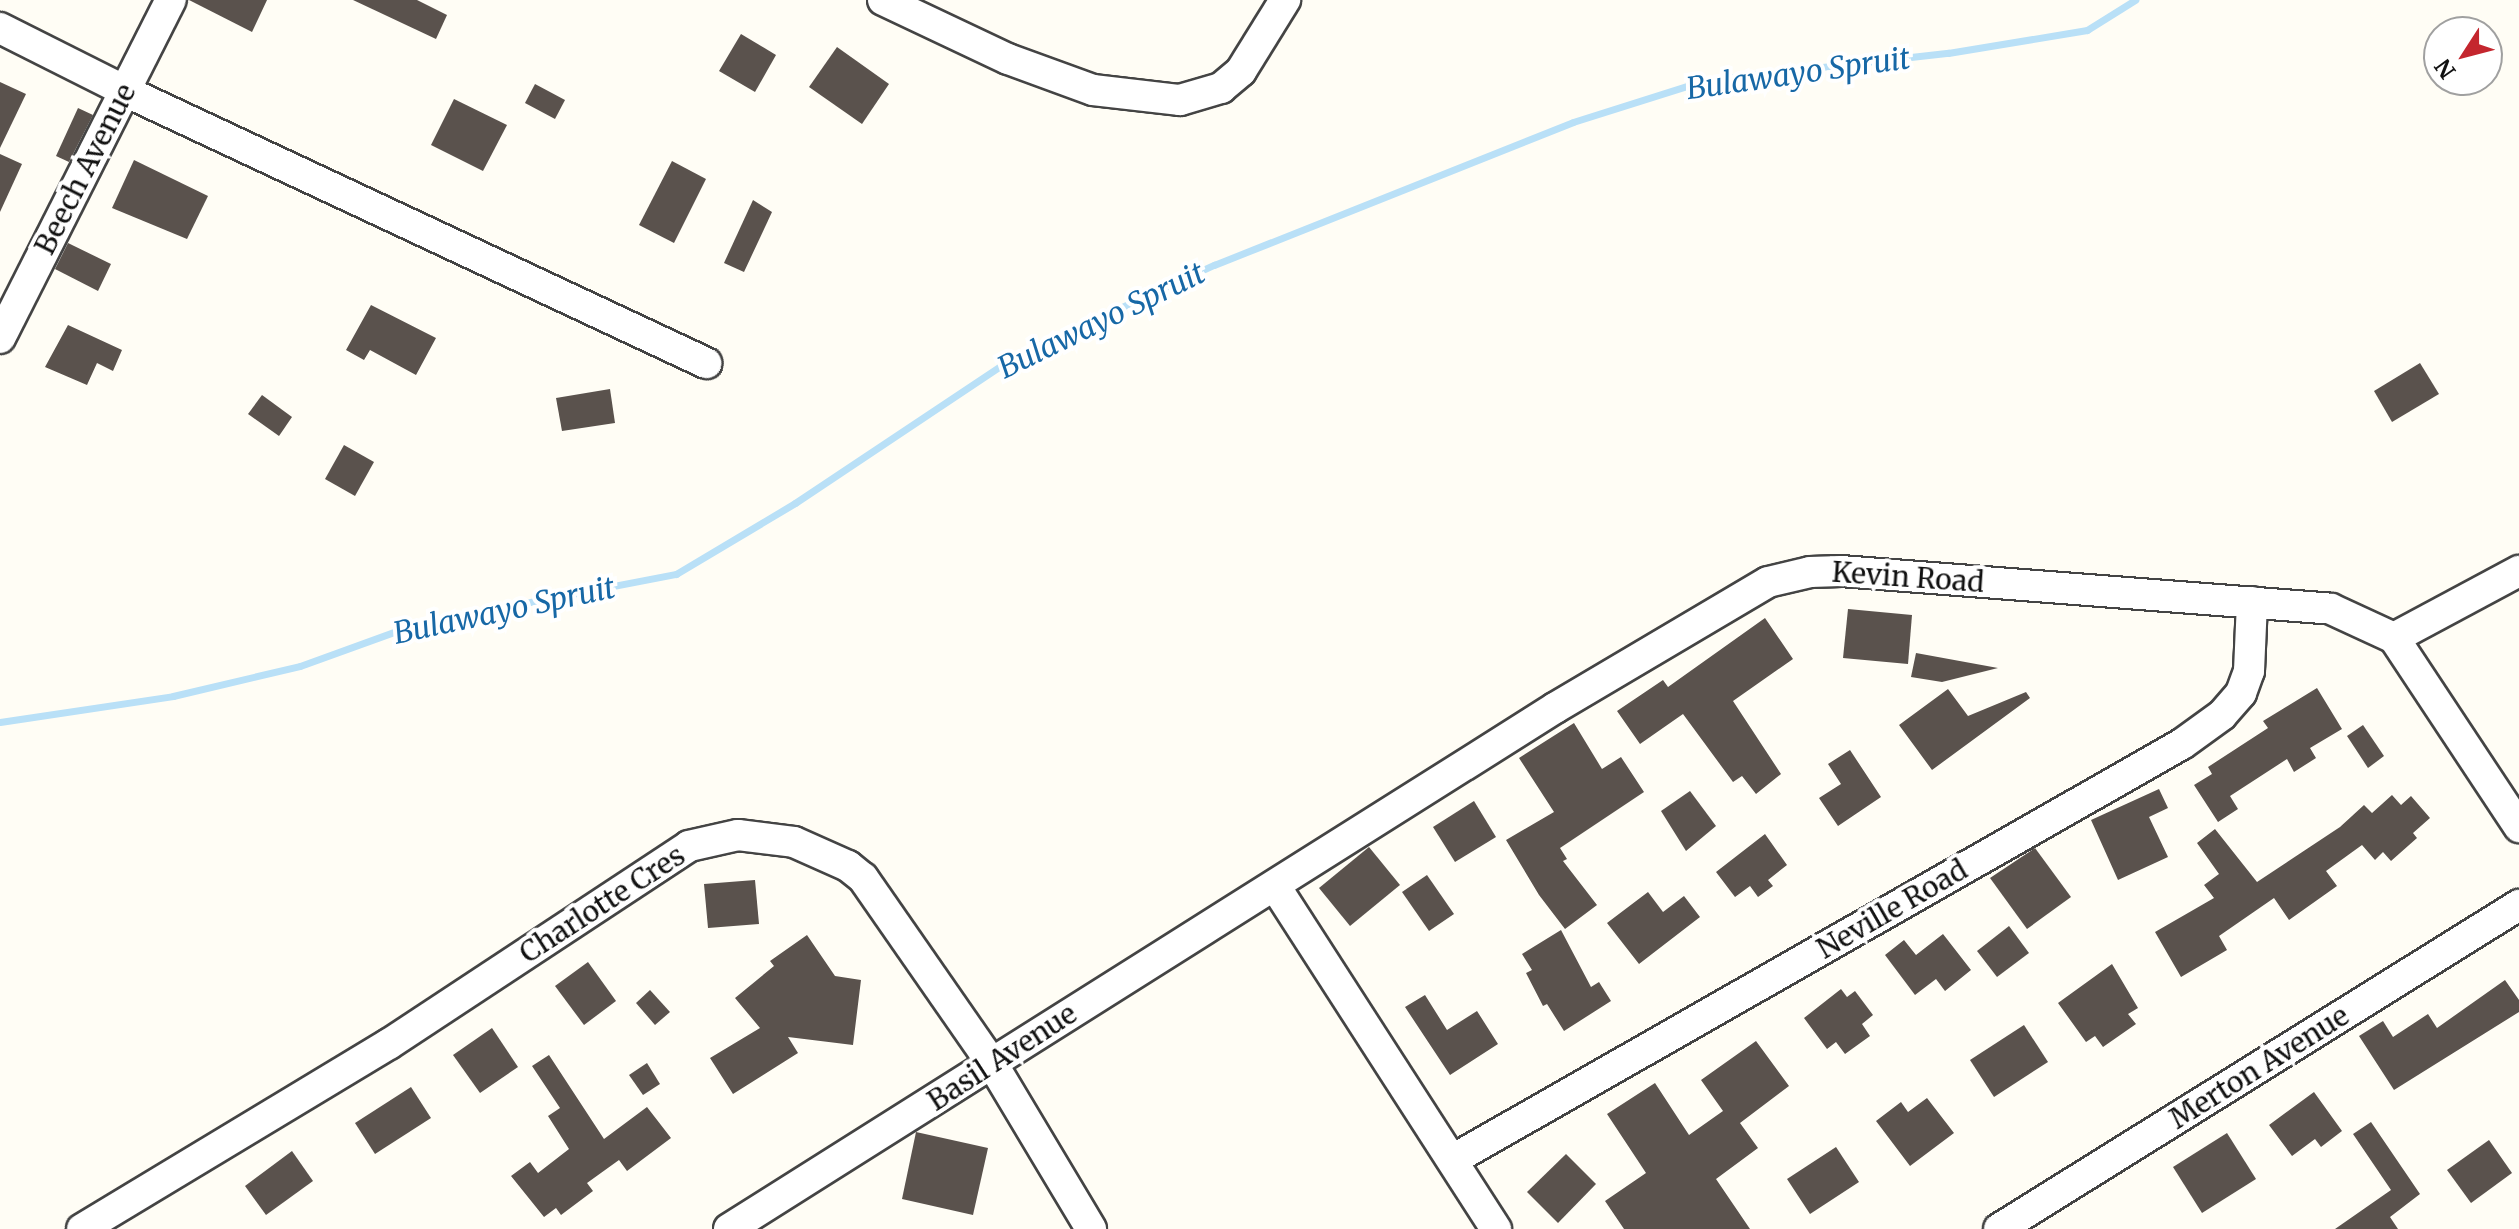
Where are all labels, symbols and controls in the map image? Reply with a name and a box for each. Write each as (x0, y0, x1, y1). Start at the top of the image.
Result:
north arrow (2423, 16, 2503, 96)
water label: Bulawayo Spruit (1684, 39, 1912, 107)
text: N (2429, 54, 2462, 84)
street label: Beech Avenue (28, 78, 142, 260)
water label: Bulawayo Spruit (992, 254, 1210, 386)
street label: Kevin Road (1831, 555, 1985, 599)
water label: Bulawayo Spruit (390, 569, 618, 651)
street label: Charlotte Cres (513, 838, 691, 970)
street label: Neville Road (1811, 852, 1973, 966)
street label: Basil Avenue (921, 996, 1083, 1118)
street label: Merton Avenue (2163, 998, 2355, 1136)

